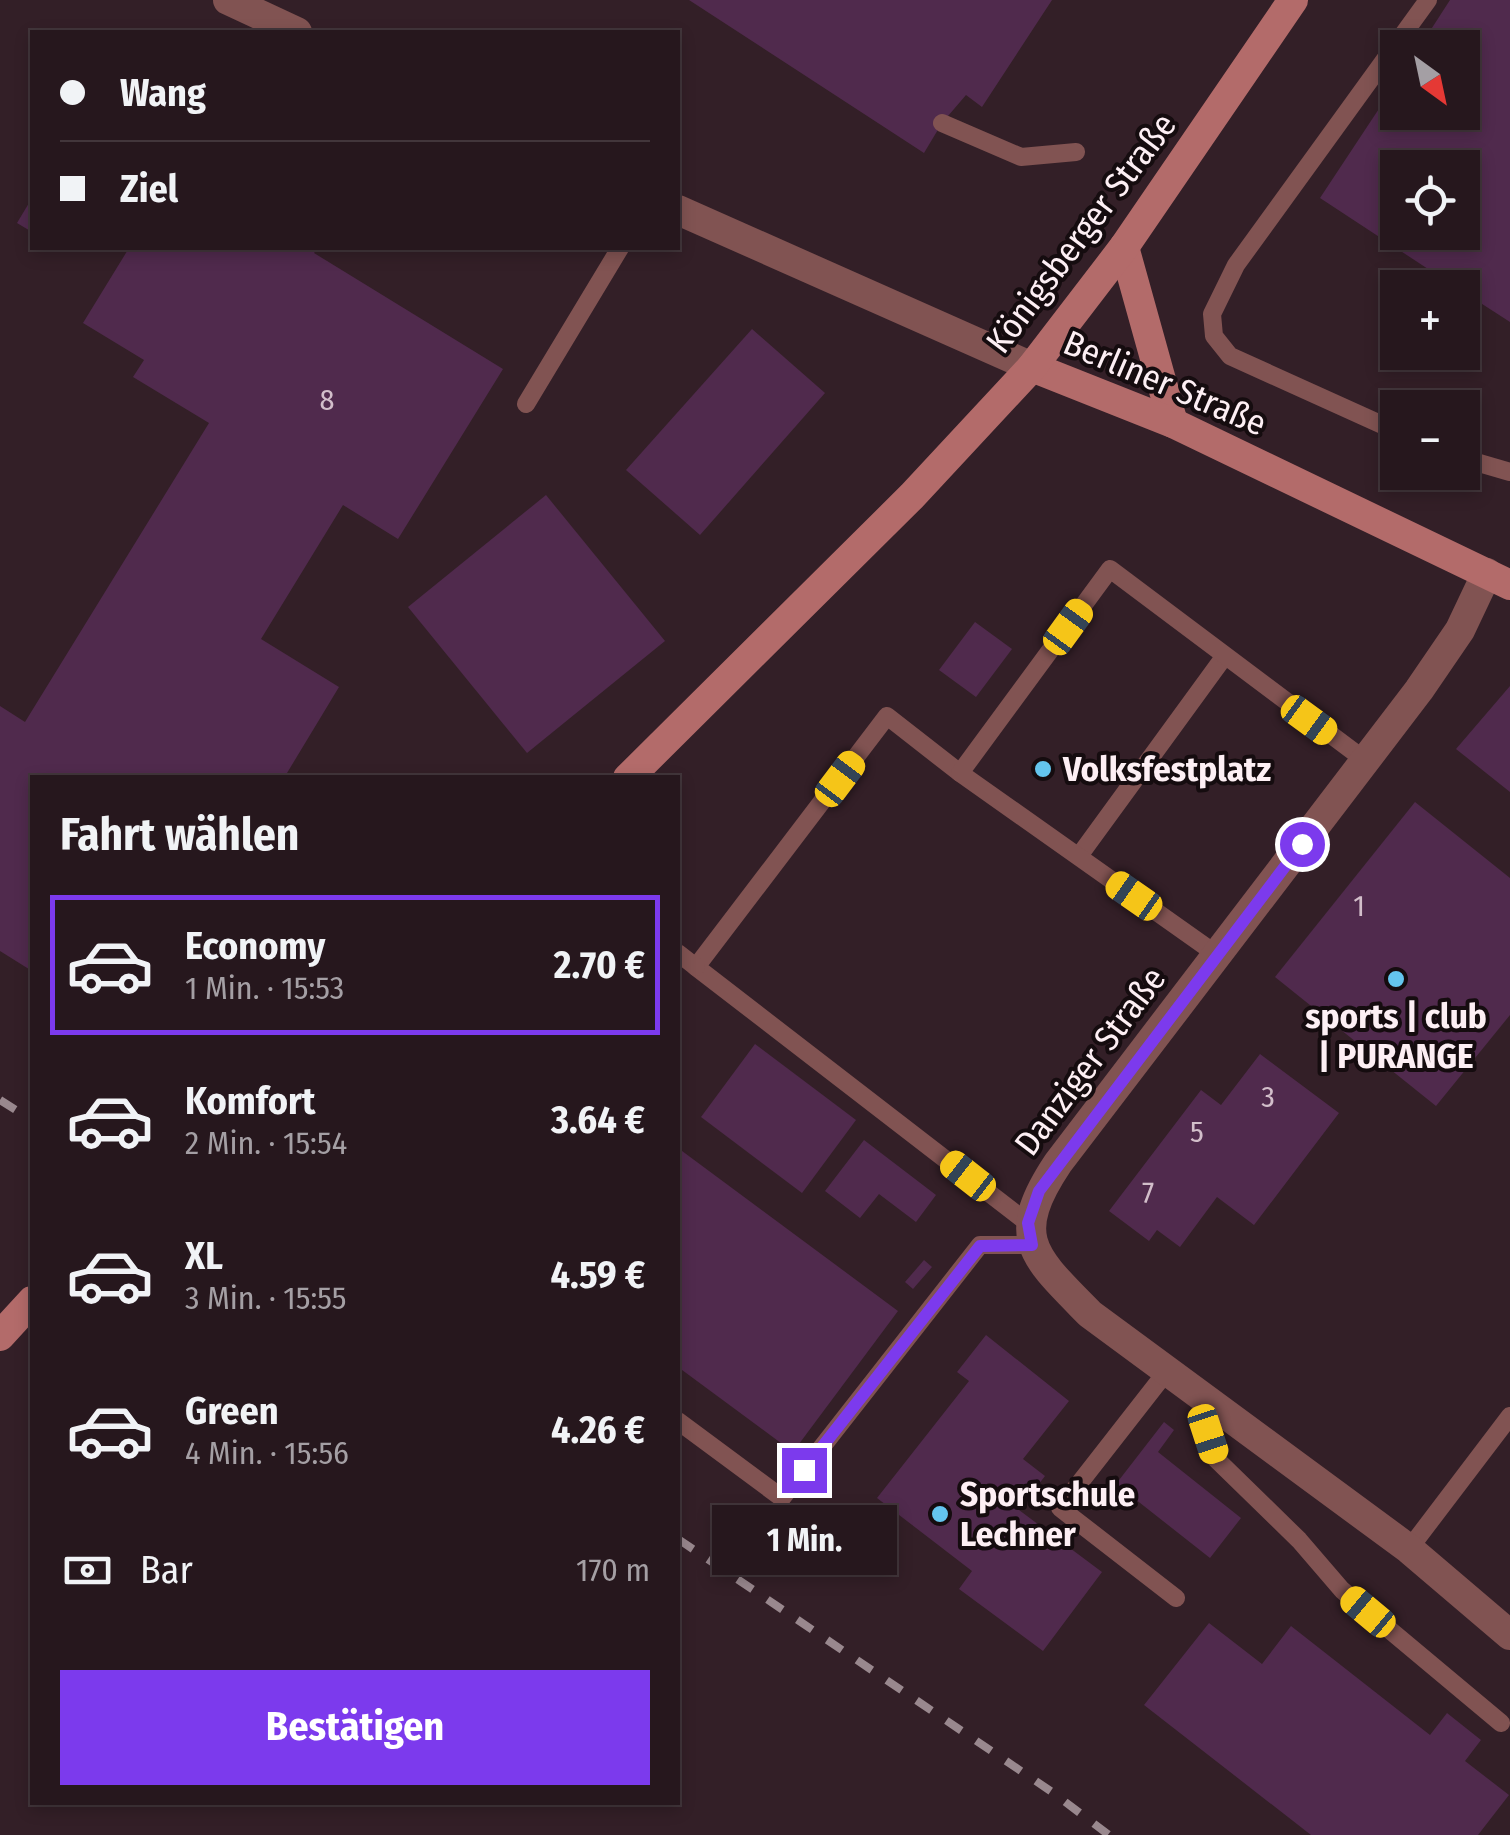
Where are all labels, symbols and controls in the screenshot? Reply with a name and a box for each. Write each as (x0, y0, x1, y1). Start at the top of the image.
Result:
north arrow (1380, 30, 1480, 130)
map controls (1380, 30, 1480, 490)
text: Wang (120, 70, 206, 116)
street label: Königsberger Straße (977, 105, 1185, 361)
button: locate (1380, 150, 1480, 250)
text: Ziel (120, 166, 178, 212)
button: + (1380, 270, 1480, 370)
street label: Berliner Straße (1057, 321, 1273, 445)
house number: 8 (320, 382, 335, 418)
button: − (1380, 390, 1480, 490)
car (1038, 594, 1098, 660)
car (1276, 690, 1342, 750)
car (810, 746, 870, 812)
place label: Volksfestplatz (1062, 748, 1271, 790)
marker: Volksfestplatz (1032, 758, 1054, 780)
text: Fahrt wählen (60, 808, 299, 862)
route start (1280, 822, 1325, 867)
car (1101, 867, 1167, 925)
house number: 1 (1353, 888, 1365, 924)
icon: car (65, 920, 155, 1010)
text: Economy (185, 923, 325, 969)
text: 2.70 € (554, 942, 645, 988)
street label: Danziger Straße (1006, 959, 1174, 1163)
marker: sports | club | PURANGE (1385, 968, 1407, 990)
text: 1 Min. · 15:53 (185, 969, 344, 1007)
place label: sports | club | PURANGE (1305, 995, 1487, 1077)
icon: car (65, 1075, 155, 1165)
text: Komfort (185, 1078, 315, 1124)
house number: 3 (1261, 1079, 1275, 1115)
text: 3.64 € (551, 1097, 645, 1143)
house number: 5 (1190, 1114, 1204, 1150)
text: 2 Min. · 15:54 (185, 1124, 347, 1162)
car (935, 1146, 1001, 1206)
house number: 7 (1142, 1175, 1154, 1211)
icon: car (65, 1230, 155, 1320)
text: XL (185, 1233, 223, 1279)
text: 4.59 € (550, 1252, 645, 1298)
text: 3 Min. · 15:55 (185, 1279, 347, 1317)
icon: car (65, 1385, 155, 1475)
text: Green (185, 1388, 279, 1434)
car (1184, 1401, 1232, 1467)
text: 4.26 € (551, 1407, 645, 1453)
text: 4 Min. · 15:56 (185, 1434, 349, 1472)
route end (782, 1448, 827, 1493)
place label: Sportschule Lechner (960, 1473, 1135, 1555)
marker: Sportschule Lechner (929, 1503, 951, 1525)
callout: 1 Min. (712, 1505, 896, 1575)
text: 1 Min. (767, 1521, 842, 1559)
icon: cash (60, 1543, 115, 1598)
text: Bar (140, 1547, 193, 1593)
text: 170 m (576, 1551, 650, 1589)
car (1335, 1581, 1401, 1643)
button: Bestätigen (60, 1670, 650, 1785)

